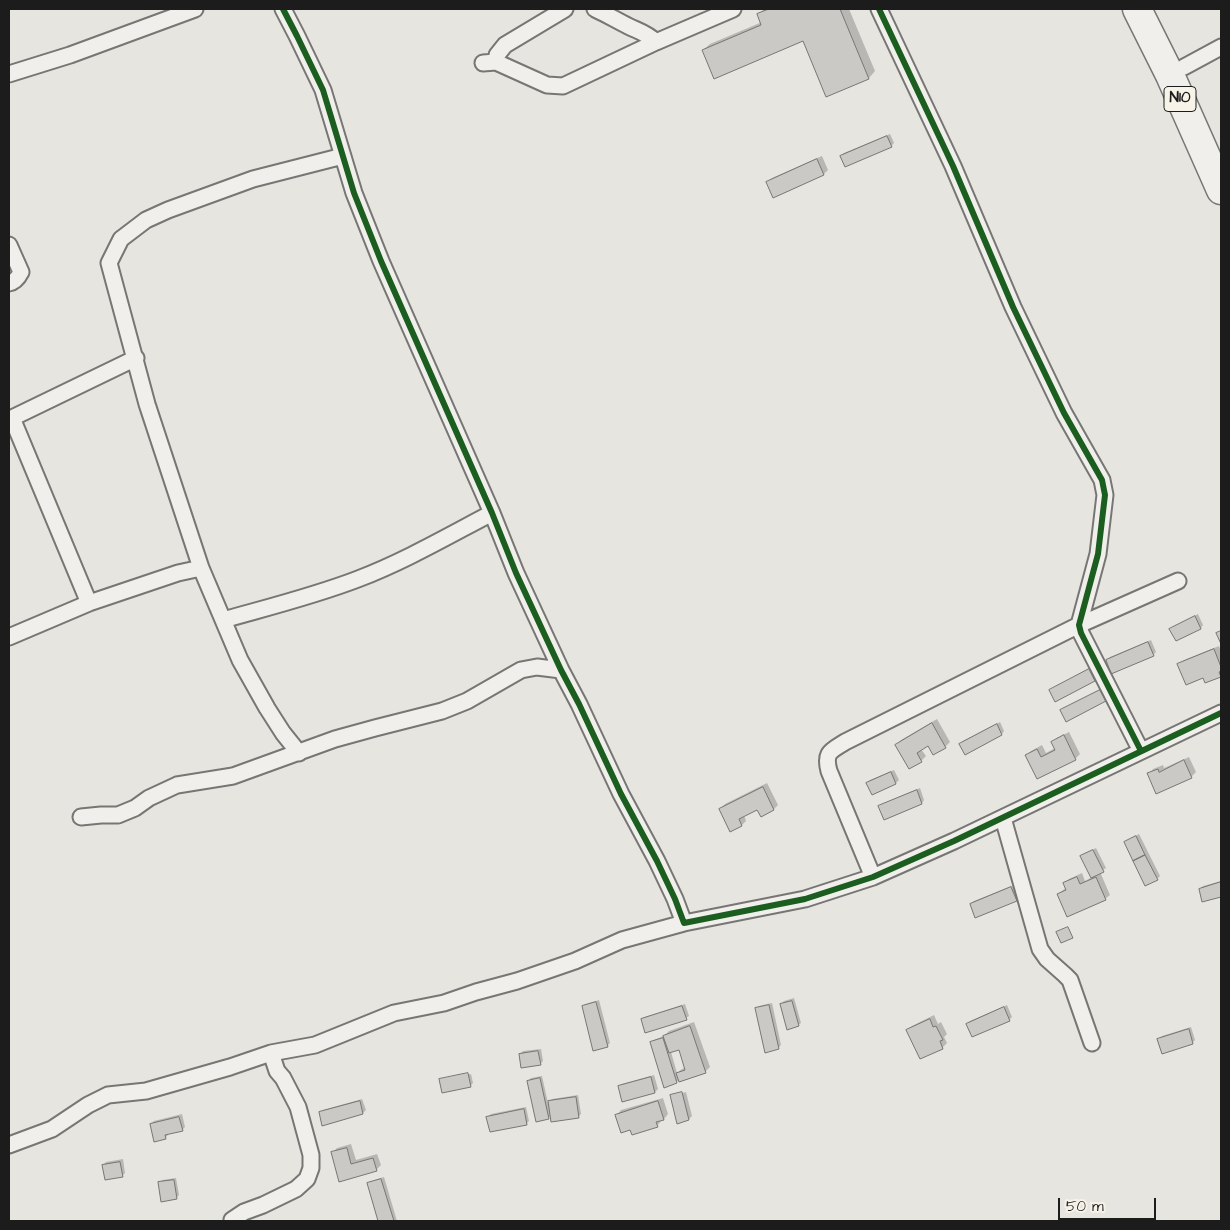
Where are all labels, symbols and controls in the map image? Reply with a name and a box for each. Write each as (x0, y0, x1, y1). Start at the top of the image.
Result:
road number: N10 (1164, 86, 1196, 112)
scale bar (1060, 1188, 1158, 1220)
text: 50 m (1066, 1196, 1104, 1217)

